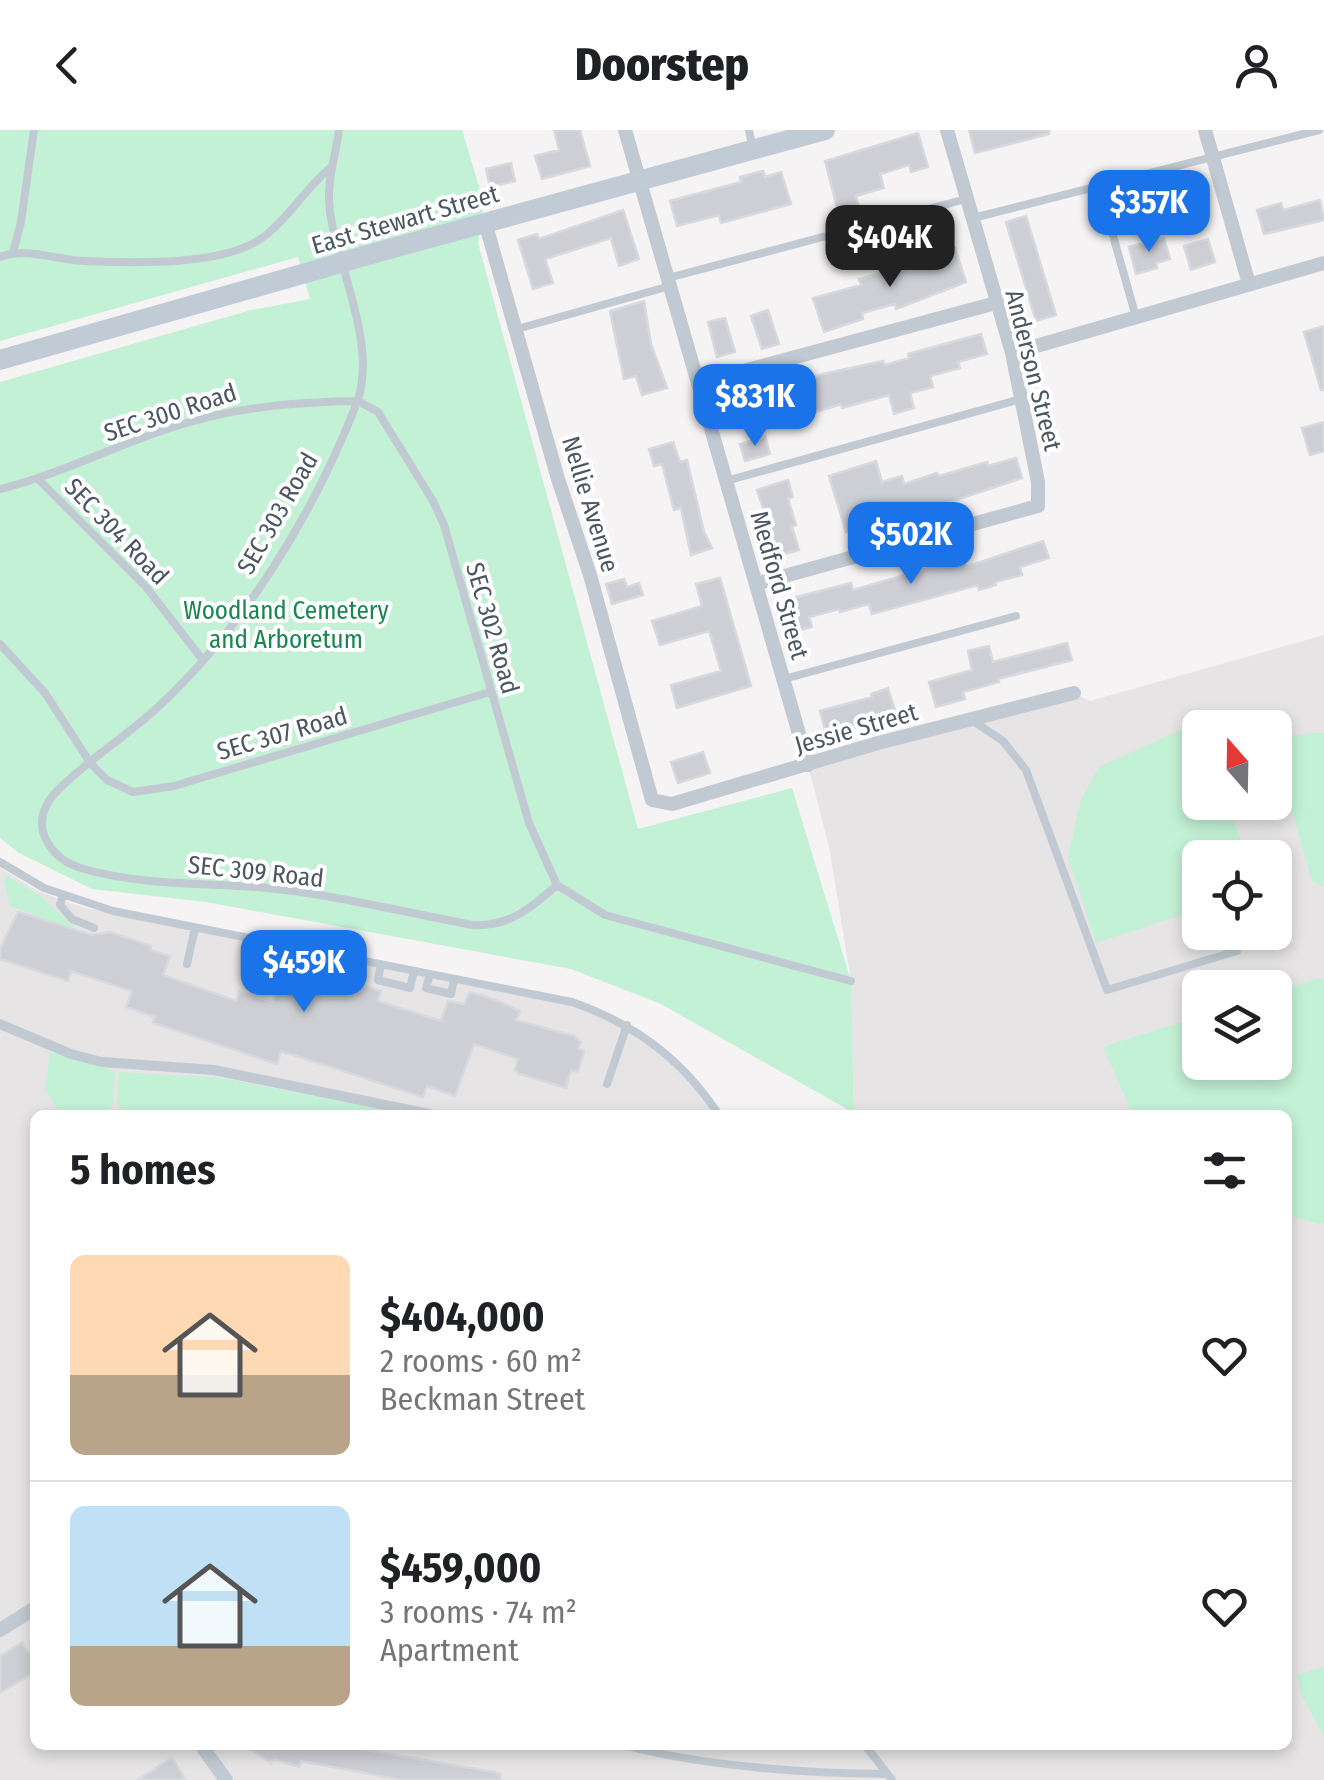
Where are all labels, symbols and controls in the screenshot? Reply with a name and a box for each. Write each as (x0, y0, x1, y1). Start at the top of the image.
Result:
icon: back (40, 38, 95, 93)
text: Doorstep (575, 38, 749, 92)
icon: person (1229, 38, 1284, 93)
pin: $357K (1079, 170, 1219, 255)
street label: East Stewart Street (308, 179, 503, 261)
text: $357K (1110, 183, 1188, 221)
pin: $404K (820, 205, 960, 290)
text: $404K (848, 218, 932, 256)
street label: Anderson Street (999, 287, 1068, 455)
pin: $831K (685, 364, 825, 449)
street label: SEC 300 Road (100, 377, 240, 448)
text: $831K (715, 377, 795, 415)
street label: Nellie Avenue (555, 433, 625, 576)
street label: SEC 303 Road (231, 447, 325, 580)
street label: SEC 304 Road (58, 472, 174, 591)
pin: $502K (841, 502, 981, 587)
street label: Medford Street (744, 508, 815, 664)
text: $502K (870, 515, 952, 553)
street label: SEC 302 Road (459, 559, 525, 697)
park label: Woodland Cemetery and Arboretum (183, 596, 389, 655)
street label: Jessie Street (791, 697, 922, 761)
street label: SEC 307 Road (214, 701, 351, 767)
north arrow (1182, 710, 1292, 820)
map controls (1182, 710, 1292, 1080)
button: locate (1182, 840, 1292, 950)
street label: SEC 309 Road (187, 850, 325, 894)
pin: $459K (234, 930, 374, 1015)
text: $459K (263, 943, 345, 981)
button: layers (1182, 970, 1292, 1080)
icon: filters (1197, 1143, 1252, 1198)
text: 5 homes (70, 1145, 216, 1195)
text: $404,000 (380, 1292, 545, 1342)
icon: home (150, 1295, 270, 1415)
icon: heart (1197, 1328, 1252, 1383)
text: 2 rooms · 60 m² (380, 1342, 582, 1380)
text: Beckman Street (380, 1380, 585, 1418)
text: $459,000 (380, 1543, 542, 1593)
icon: home (150, 1546, 270, 1666)
icon: heart (1197, 1579, 1252, 1634)
text: 3 rooms · 74 m² (380, 1593, 577, 1631)
text: Apartment (380, 1631, 519, 1669)

